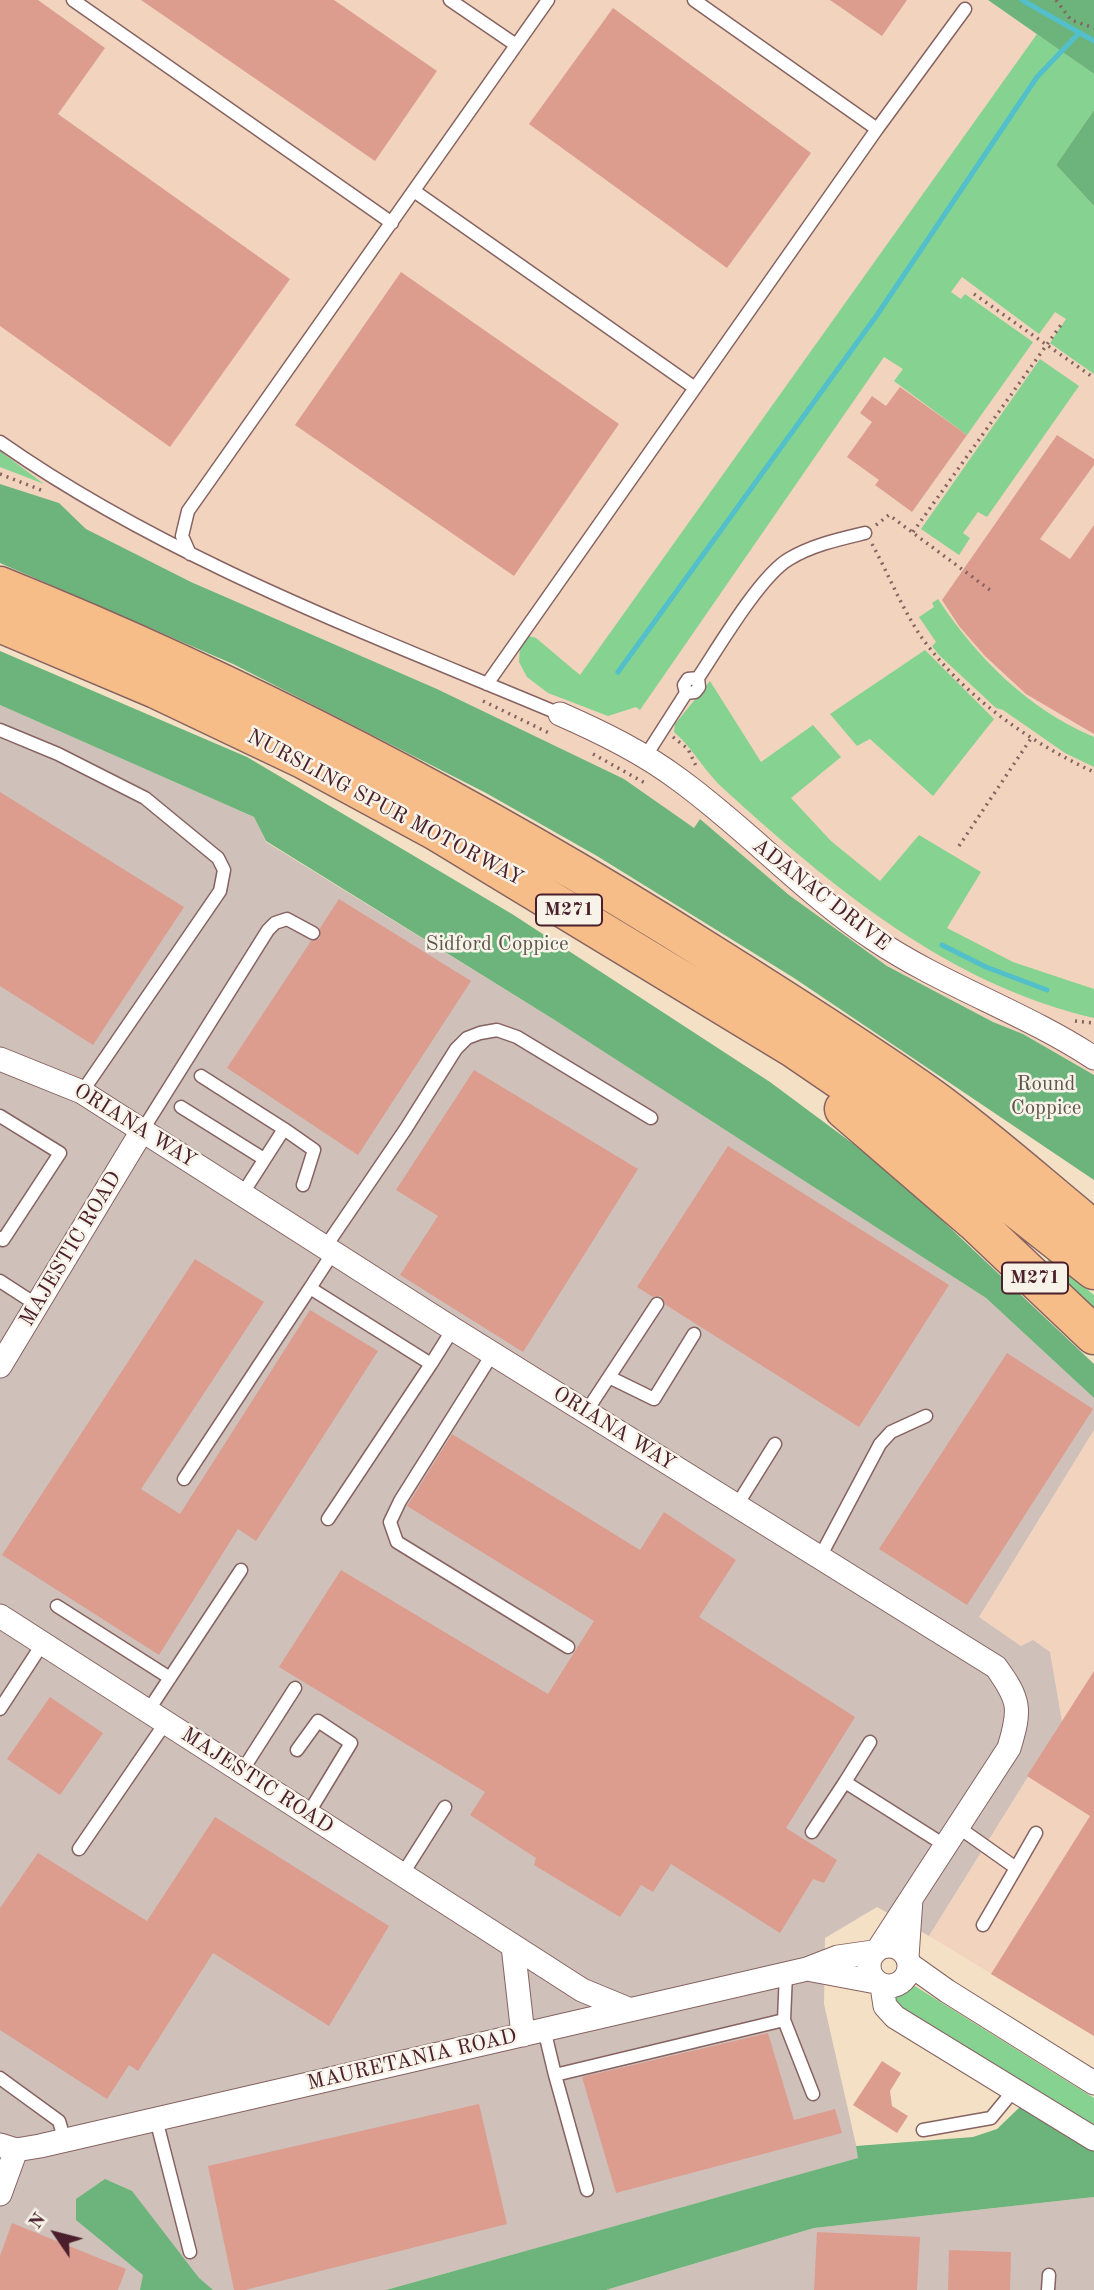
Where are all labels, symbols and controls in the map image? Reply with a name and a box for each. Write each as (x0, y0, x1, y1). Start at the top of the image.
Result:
street label: NURSLING SPUR MOTORWAY (242, 724, 528, 892)
street label: ADANAC DRIVE (747, 833, 895, 957)
road number: M271 (536, 894, 602, 926)
park label: Sidford Coppice (425, 931, 569, 957)
park label: Round Coppice (1011, 1071, 1081, 1121)
street label: ORIANA WAY (69, 1078, 201, 1174)
street label: MAJESTIC ROAD (15, 1167, 127, 1331)
road number: M271 (1002, 1262, 1068, 1294)
street label: ORIANA WAY (548, 1381, 680, 1477)
street label: MAJESTIC ROAD (176, 1722, 338, 1840)
street label: MAURETANIA ROAD (305, 2024, 519, 2096)
north arrow (21, 2199, 91, 2269)
text: N (26, 2210, 50, 2233)

